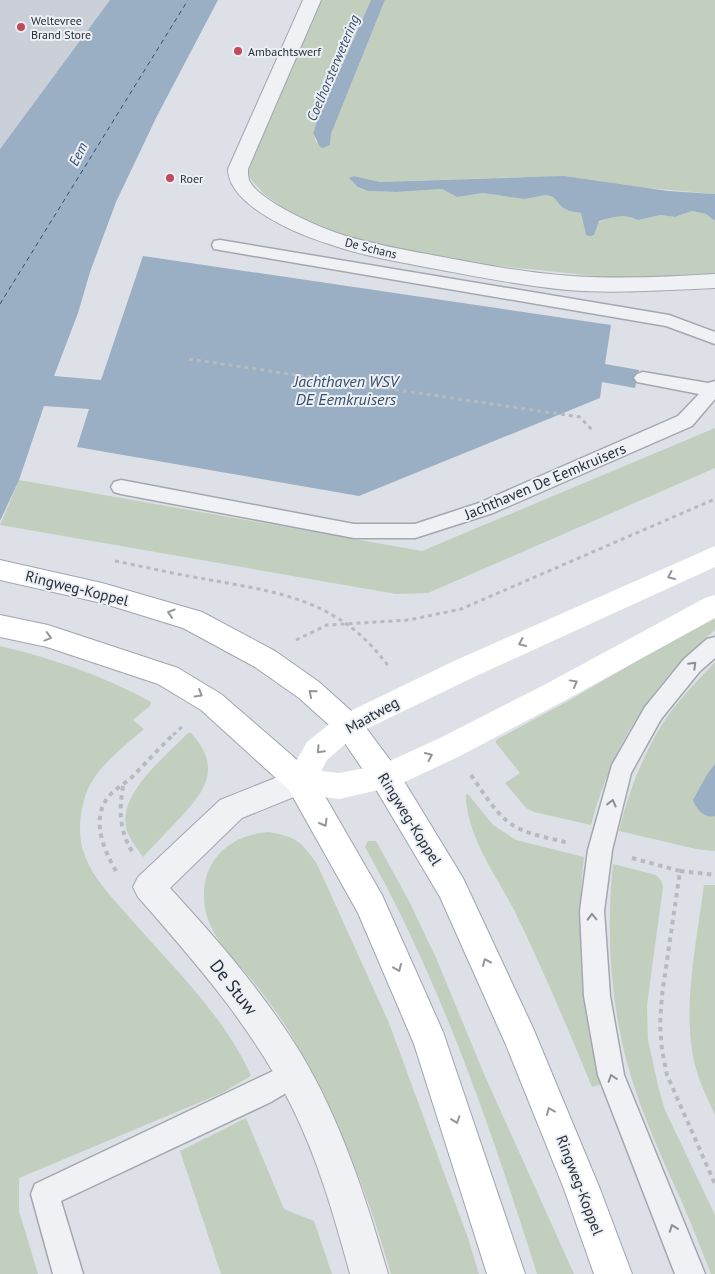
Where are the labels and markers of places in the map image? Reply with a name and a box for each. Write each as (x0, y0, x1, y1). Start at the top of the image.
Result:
place label: Weltevree Brand Store (31, 13, 91, 42)
marker: Weltevree Brand Store (15, 21, 27, 33)
place label: Ambachtswerf (248, 44, 322, 59)
marker: Ambachtswerf (232, 45, 244, 57)
place label: Roer (180, 171, 203, 186)
marker: Roer (164, 172, 176, 184)

